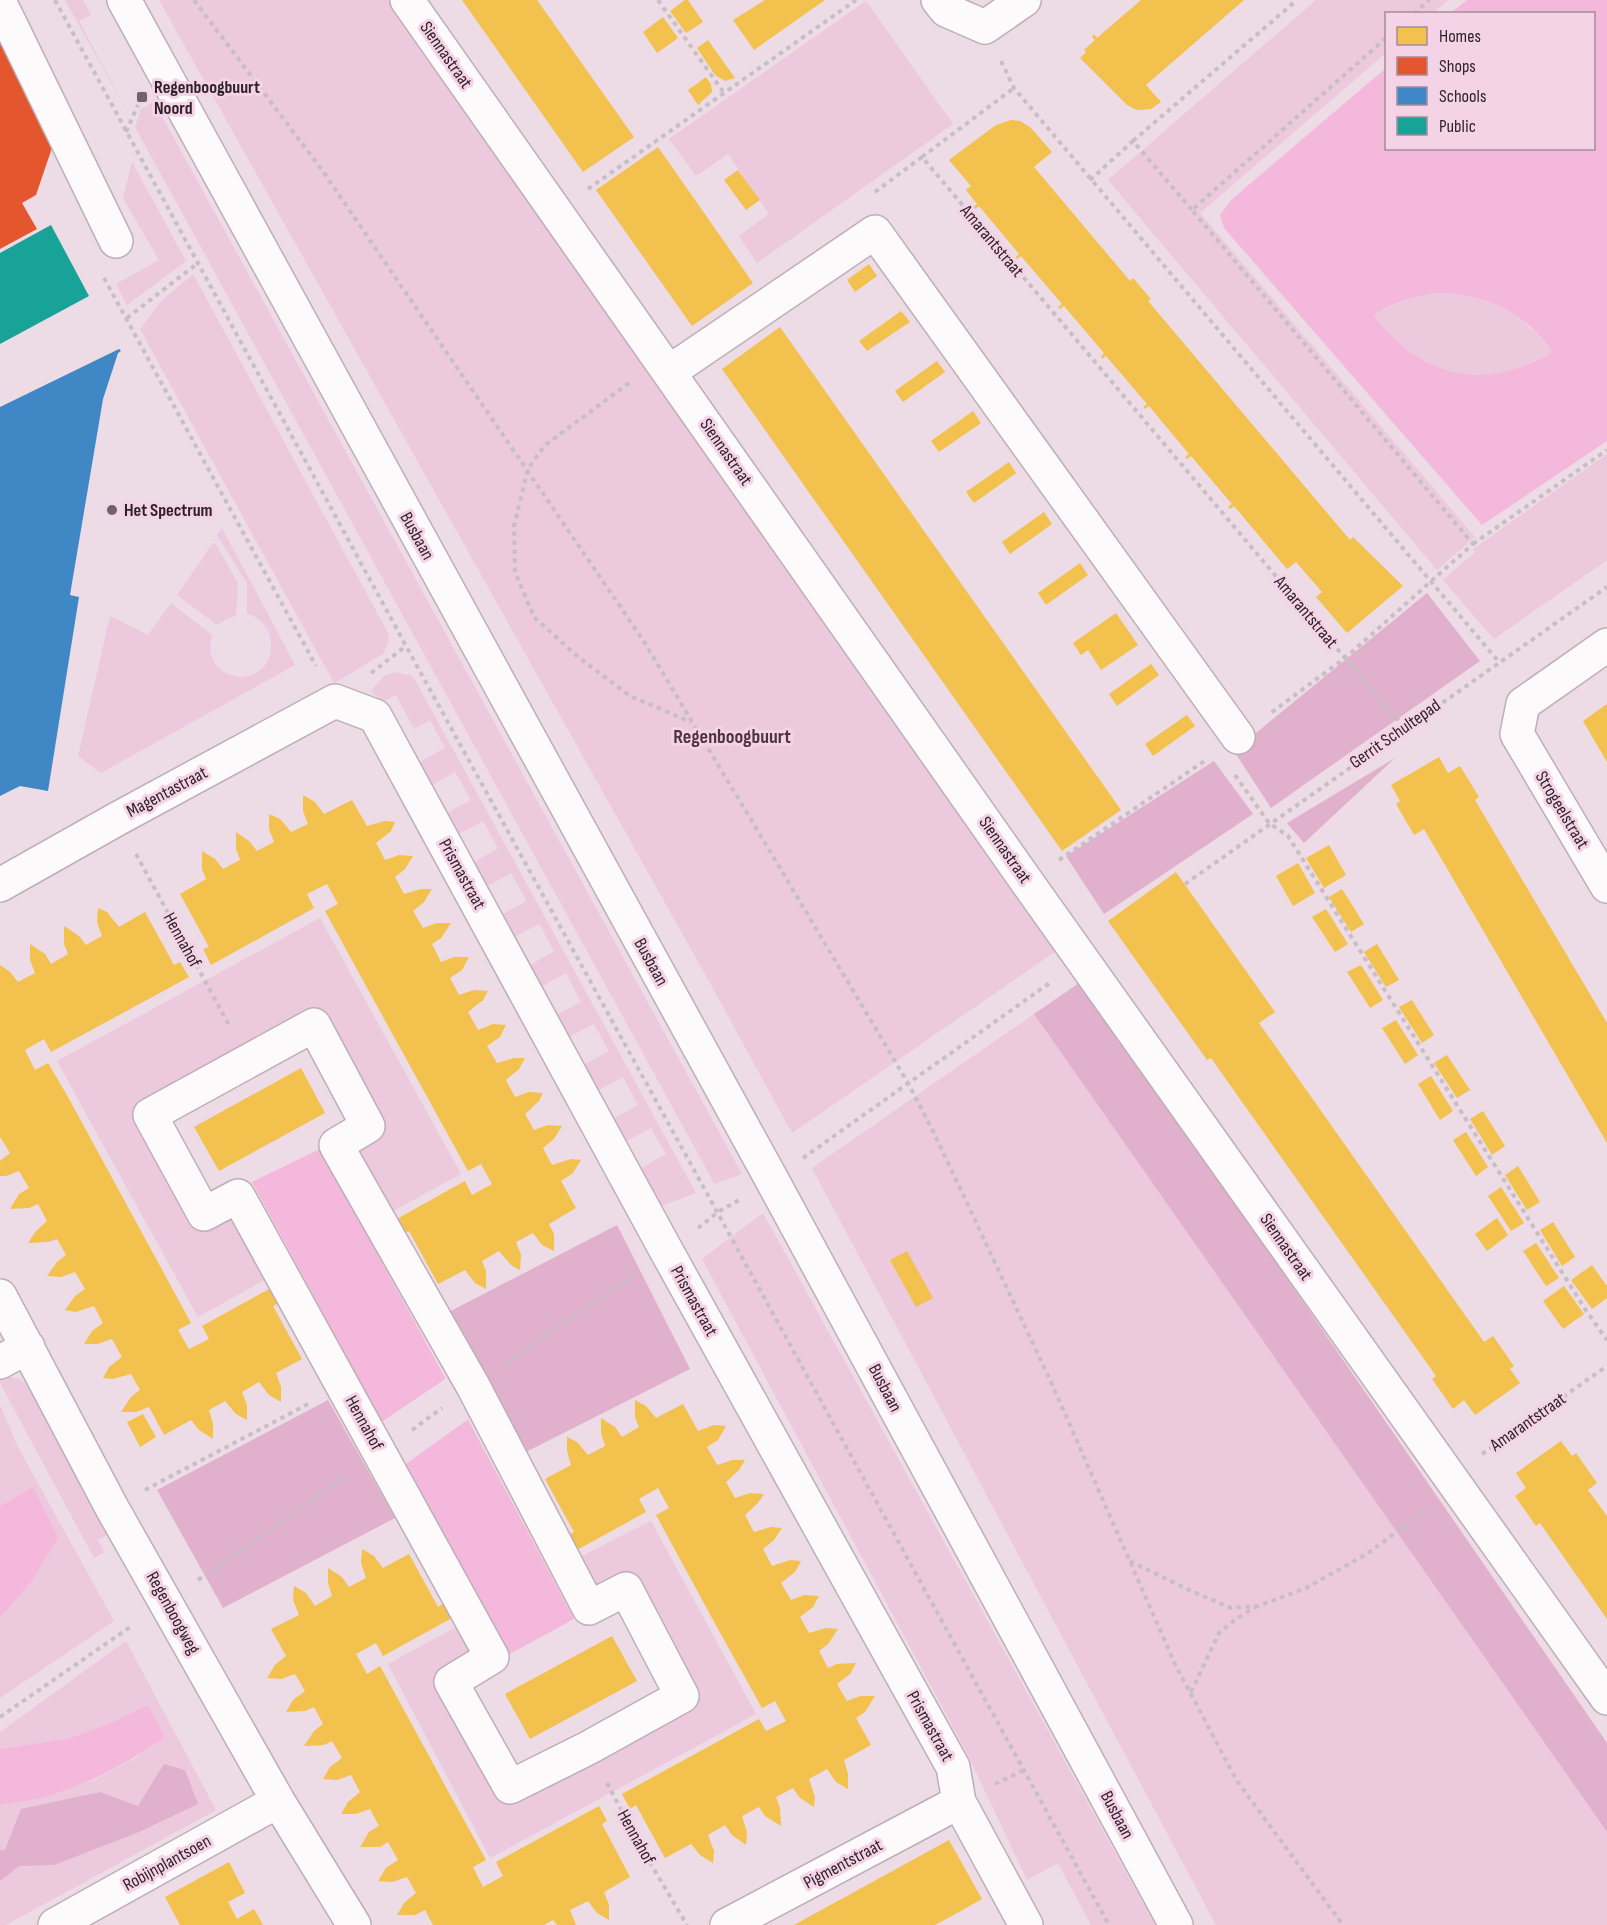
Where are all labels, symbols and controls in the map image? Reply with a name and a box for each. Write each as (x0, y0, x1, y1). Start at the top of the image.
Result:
legend (1385, 12, 1595, 150)
street label: Siennastraat (415, 18, 477, 93)
text: Homes (1439, 26, 1481, 47)
text: Shops (1439, 56, 1476, 77)
place label: Regenboogbuurt Noord (154, 77, 260, 119)
text: Schools (1439, 86, 1486, 107)
marker: Regenboogbuurt Noord (135, 90, 149, 104)
text: Public (1439, 116, 1476, 137)
street label: Amarantstraat (955, 200, 1029, 282)
street label: Siennastraat (695, 415, 757, 490)
place label: Het Spectrum (124, 500, 213, 521)
marker: Het Spectrum (105, 503, 119, 517)
street label: Busbaan (395, 509, 439, 563)
street label: Amarantstraat (1269, 571, 1343, 653)
street label: Gerrit Schultepad (1345, 695, 1445, 773)
district label: Regenboogbuurt (673, 725, 791, 749)
street label: Magentastraat (123, 762, 211, 822)
street label: Strogeelstraat (1531, 767, 1594, 853)
street label: Siennastraat (974, 813, 1036, 888)
street label: Prismastraat (434, 835, 490, 913)
street label: Hennahof (159, 909, 206, 972)
street label: Busbaan (629, 935, 673, 989)
street label: Siennastraat (1255, 1210, 1317, 1285)
street label: Prismastraat (666, 1262, 722, 1340)
street label: Busbaan (864, 1361, 906, 1415)
street label: Amarantstraat (1485, 1388, 1570, 1456)
street label: Hennahof (341, 1392, 388, 1455)
street label: Regenboogweg (142, 1568, 204, 1658)
street label: Prismastraat (902, 1687, 958, 1765)
street label: Busbaan (1096, 1788, 1138, 1842)
street label: Hennahof (613, 1806, 660, 1869)
street label: Robijnplantsoen (119, 1830, 215, 1896)
street label: Pigmentstraat (800, 1834, 886, 1894)

